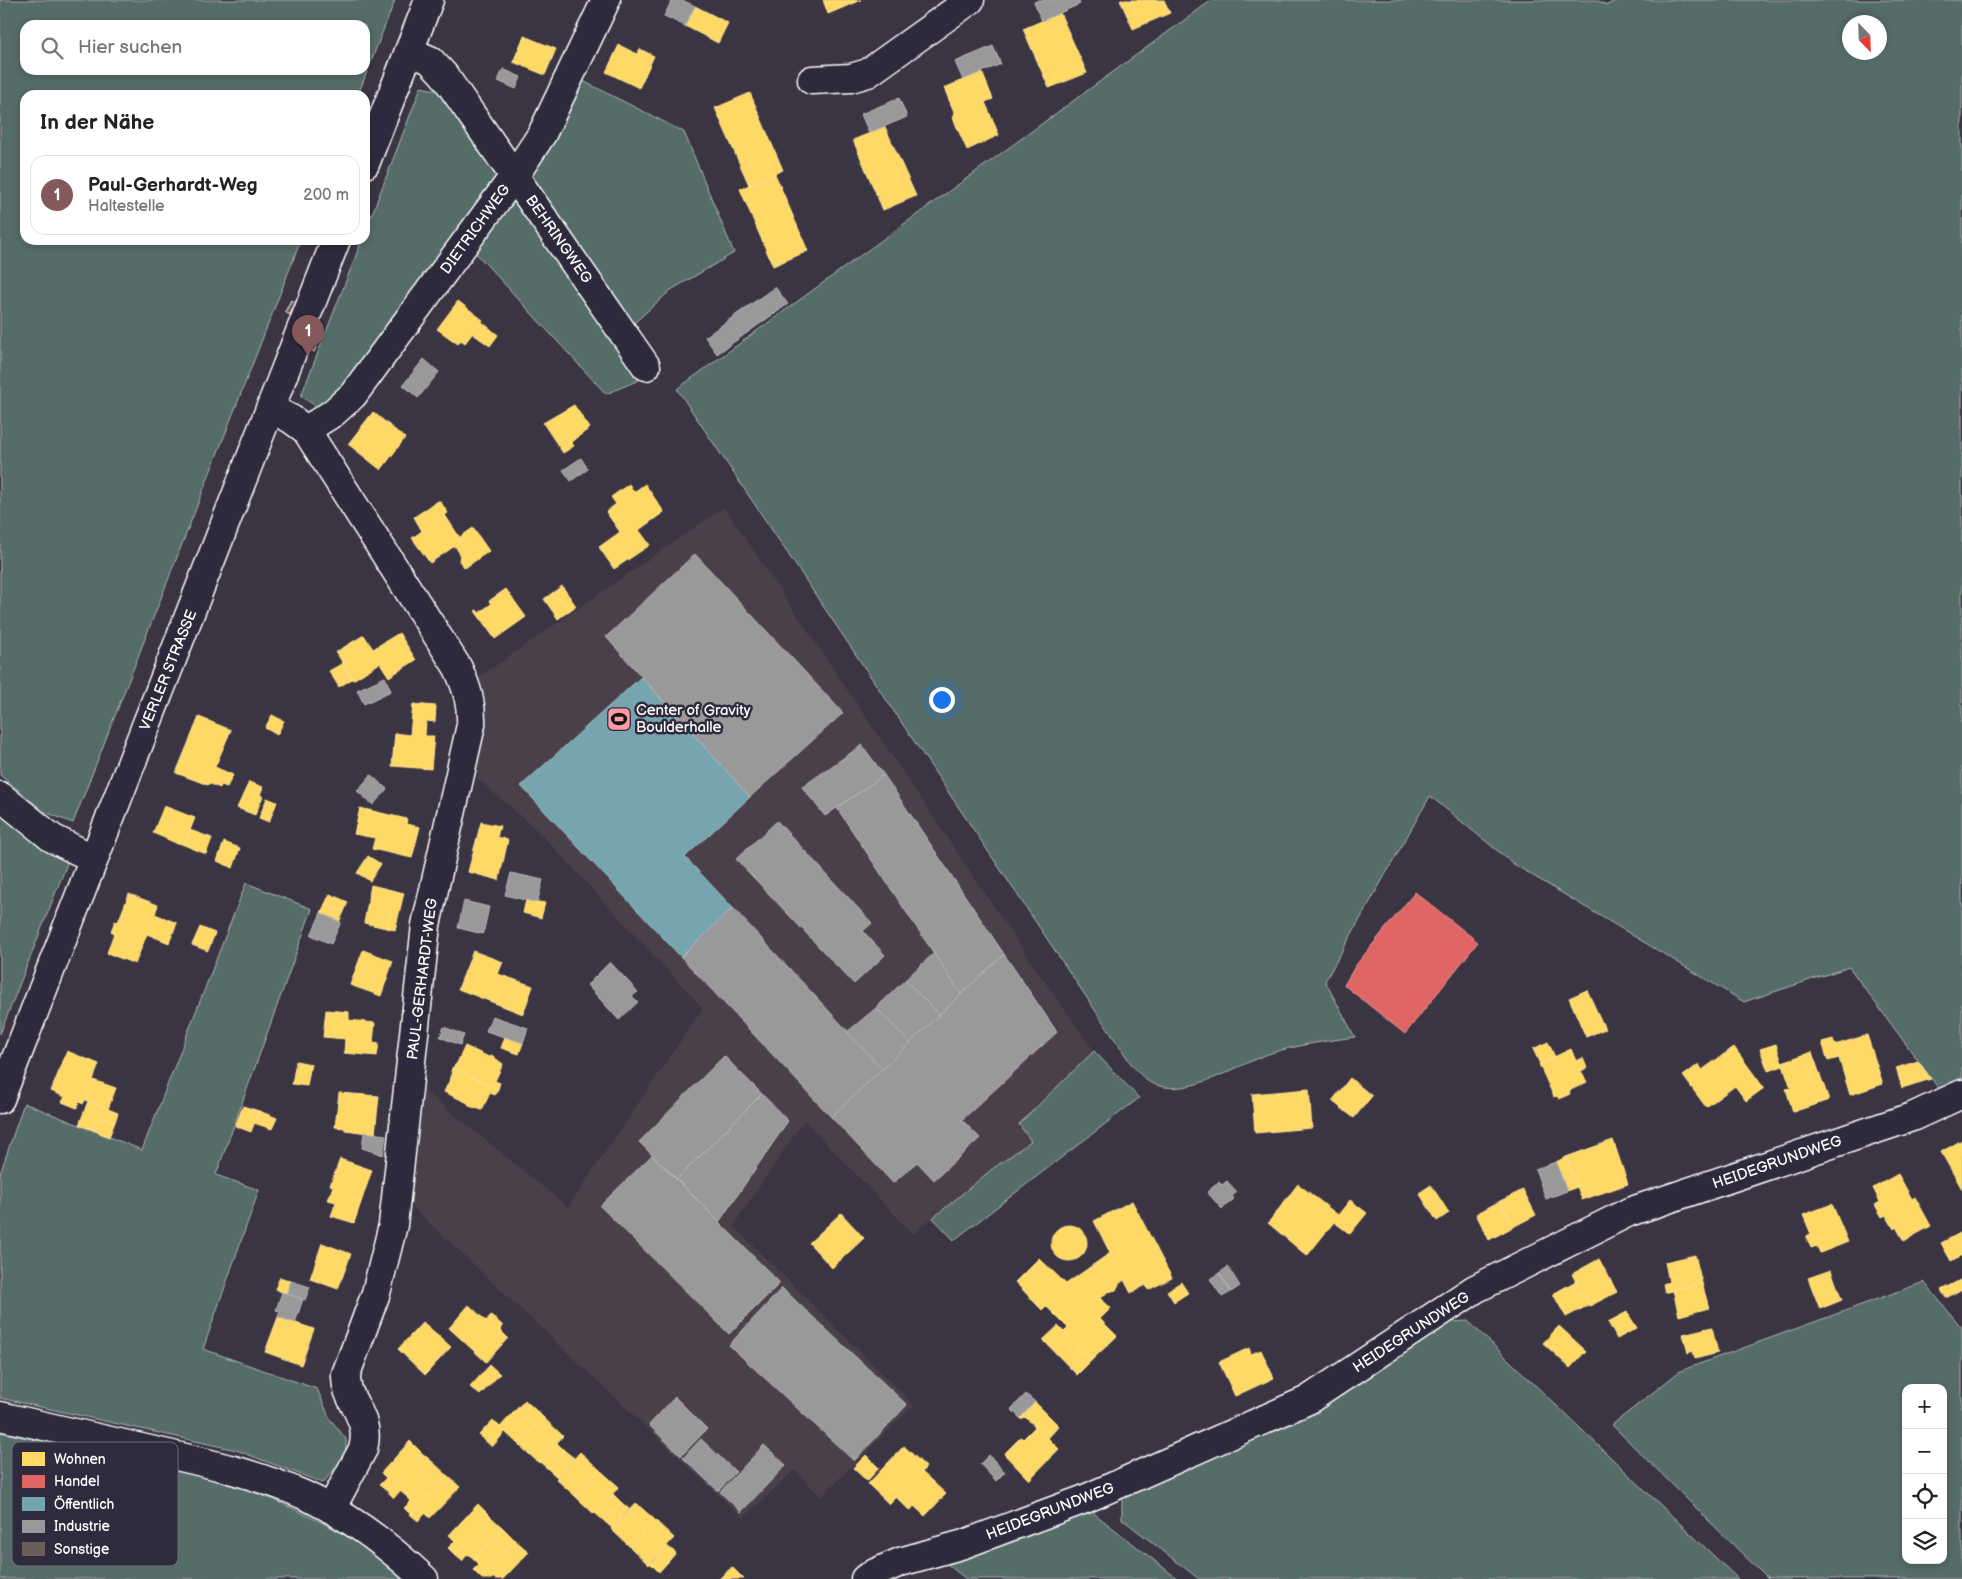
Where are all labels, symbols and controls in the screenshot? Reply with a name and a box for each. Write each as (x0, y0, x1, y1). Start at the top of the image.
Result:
north arrow (1842, 15, 1887, 60)
search box (20, 20, 370, 75)
icon: search (38, 34, 66, 62)
text: Hier suchen (78, 36, 182, 59)
text: In der Nähe (40, 110, 154, 135)
text: Paul-Gerhardt-Weg (88, 174, 258, 197)
street label: DIETRICHWEG (437, 181, 514, 278)
text: 1 (54, 186, 60, 205)
text: 200 m (303, 186, 349, 205)
street label: BEHRINGWEG (521, 191, 596, 287)
text: Haltestelle (88, 197, 165, 216)
pin: 1 (292, 315, 324, 356)
street label: VERLER STRASSE (136, 607, 201, 733)
your location (929, 687, 955, 713)
place label: Center of Gravity Boulderhalle (636, 701, 751, 737)
sports icon: Center of Gravity Boulderhalle (606, 706, 632, 732)
street label: PAUL-GERHARDT-WEG (403, 897, 442, 1061)
street label: HEIDEGRUNDWEG (1710, 1131, 1844, 1193)
street label: HEIDEGRUNDWEG (1349, 1288, 1473, 1377)
map controls (1902, 1384, 1947, 1564)
button: + (1902, 1384, 1947, 1429)
button: − (1902, 1429, 1947, 1474)
legend (12, 1442, 178, 1566)
text: Wohnen (54, 1451, 106, 1468)
text: Handel (54, 1473, 100, 1490)
button: locate (1902, 1474, 1947, 1519)
street label: HEIDEGRUNDWEG (984, 1478, 1117, 1545)
text: Öffentlich (54, 1495, 115, 1513)
text: Industrie (54, 1518, 110, 1535)
button: layers (1902, 1519, 1947, 1564)
text: Sonstige (54, 1541, 109, 1558)

